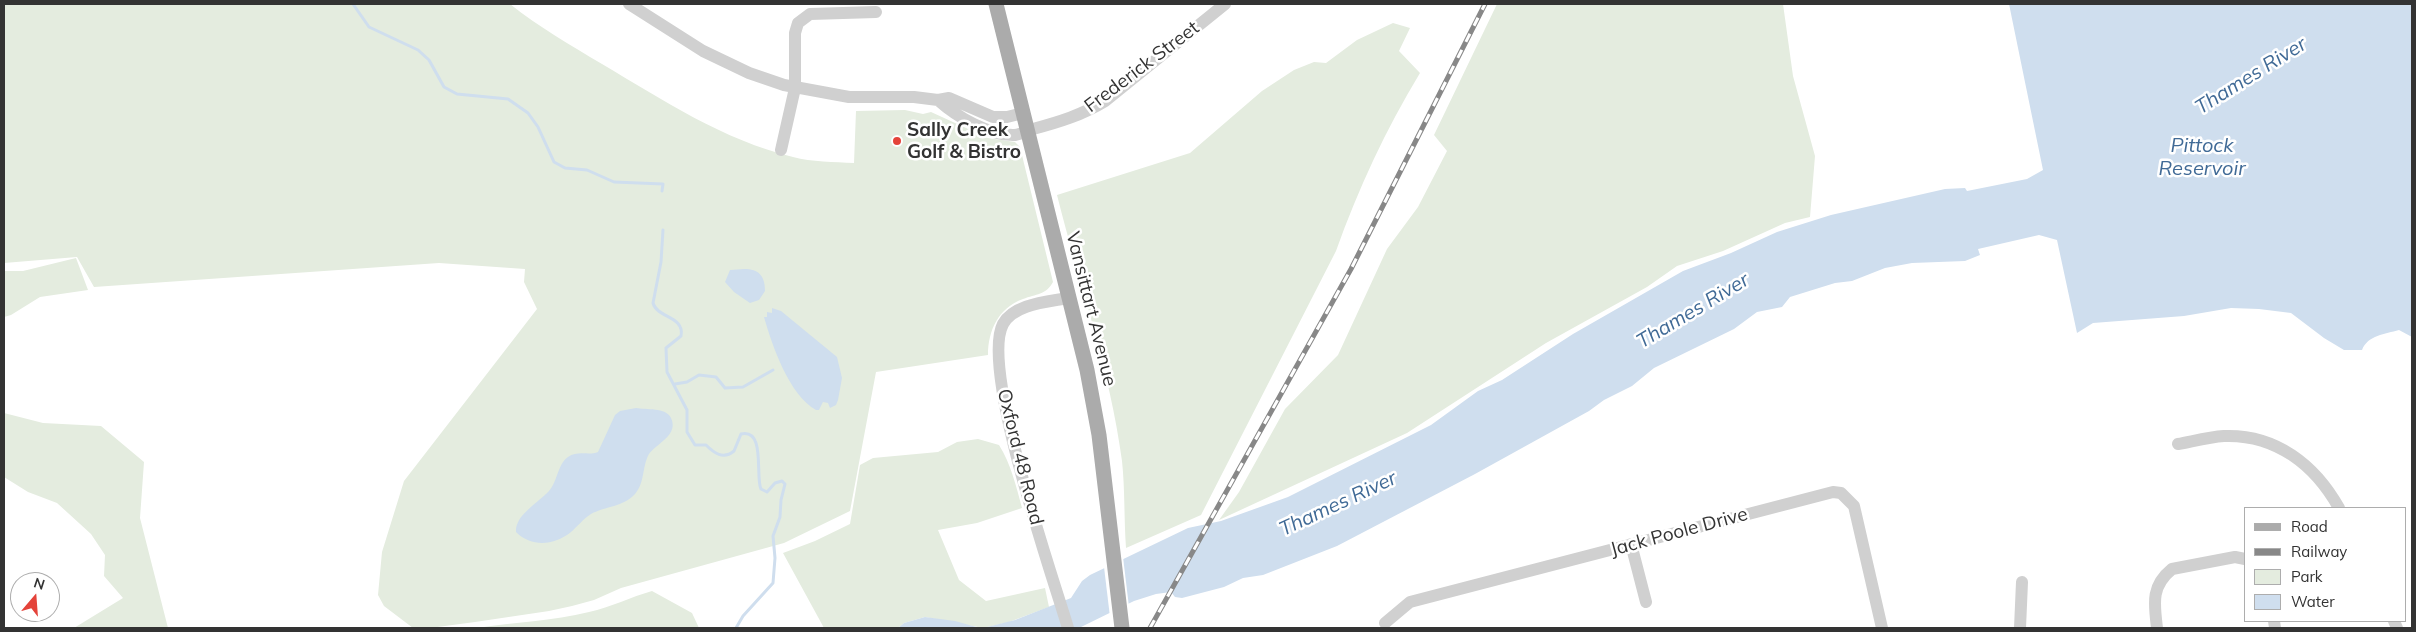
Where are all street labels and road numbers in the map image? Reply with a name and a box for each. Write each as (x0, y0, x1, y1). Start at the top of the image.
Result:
street label: Frederick Street (1080, 17, 1204, 117)
street label: Vansittart Avenue (1061, 229, 1121, 389)
street label: Oxford 48 Road (992, 387, 1048, 527)
street label: Jack Poole Drive (1608, 503, 1750, 561)

